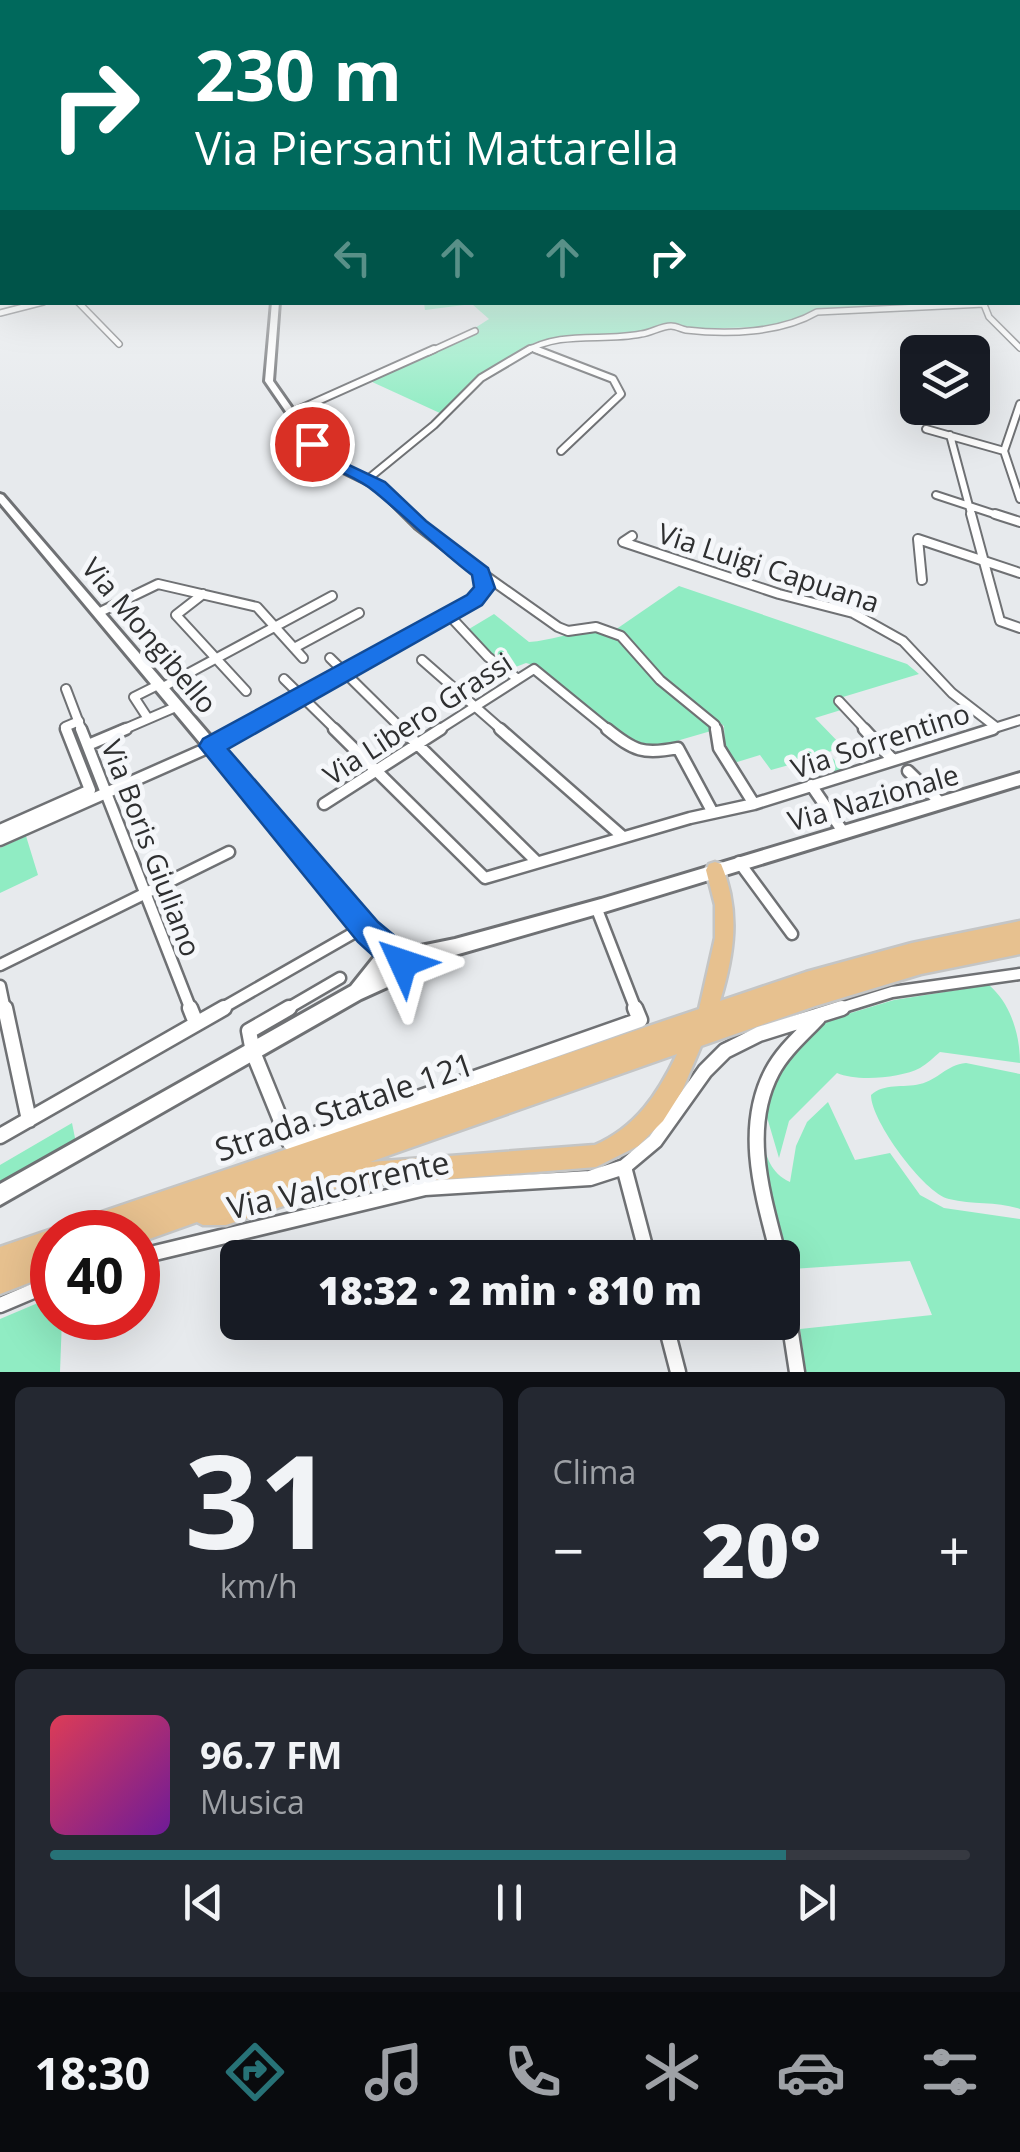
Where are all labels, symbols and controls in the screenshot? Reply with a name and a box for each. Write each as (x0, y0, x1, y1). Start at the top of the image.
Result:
text: 230 m (195, 26, 402, 122)
icon: right (30, 40, 160, 170)
text: Via Piersanti Mattarella (195, 117, 679, 178)
icon: left (325, 230, 380, 285)
icon: ahead (430, 230, 485, 285)
icon: ahead (535, 230, 590, 285)
icon: right (640, 230, 695, 285)
map controls (900, 335, 990, 425)
button: layers (900, 335, 990, 425)
pin (270, 402, 355, 487)
icon: arrive (285, 417, 340, 472)
street label: Via Luigi Capuana (653, 513, 885, 621)
street label: Via Mongibello (74, 549, 226, 721)
street label: Via Libero Grassi (315, 643, 519, 793)
street label: Via Sorrentino (786, 693, 974, 787)
street label: Via Boris Giuliano (93, 734, 211, 962)
street label: Via Nazionale (783, 755, 963, 839)
position arrow (351, 911, 455, 1015)
street label: Strada Statale 121 (209, 1042, 479, 1170)
street label: Via Valcorrente (223, 1139, 453, 1229)
speed limit sign: 40 (30, 1210, 160, 1340)
text: 18:32 · 2 min · 810 m (318, 1264, 702, 1316)
text: 31 (184, 1410, 333, 1587)
text: Clima (553, 1450, 636, 1493)
text: 20° (701, 1498, 821, 1600)
text: − (553, 1512, 584, 1587)
text: + (939, 1512, 970, 1587)
text: km/h (220, 1564, 298, 1607)
text: 96.7 FM (200, 1728, 343, 1780)
text: Musica (200, 1780, 305, 1823)
icon: previous (176, 1875, 231, 1930)
icon: pause (482, 1875, 537, 1930)
icon: next (789, 1875, 844, 1930)
icon: directions (220, 2037, 290, 2107)
icon: music (359, 2037, 429, 2107)
icon: phone (498, 2037, 568, 2107)
icon: climate (637, 2037, 707, 2107)
icon: car (776, 2037, 846, 2107)
icon: filters (915, 2037, 985, 2107)
text: 18:30 (35, 2042, 150, 2103)

